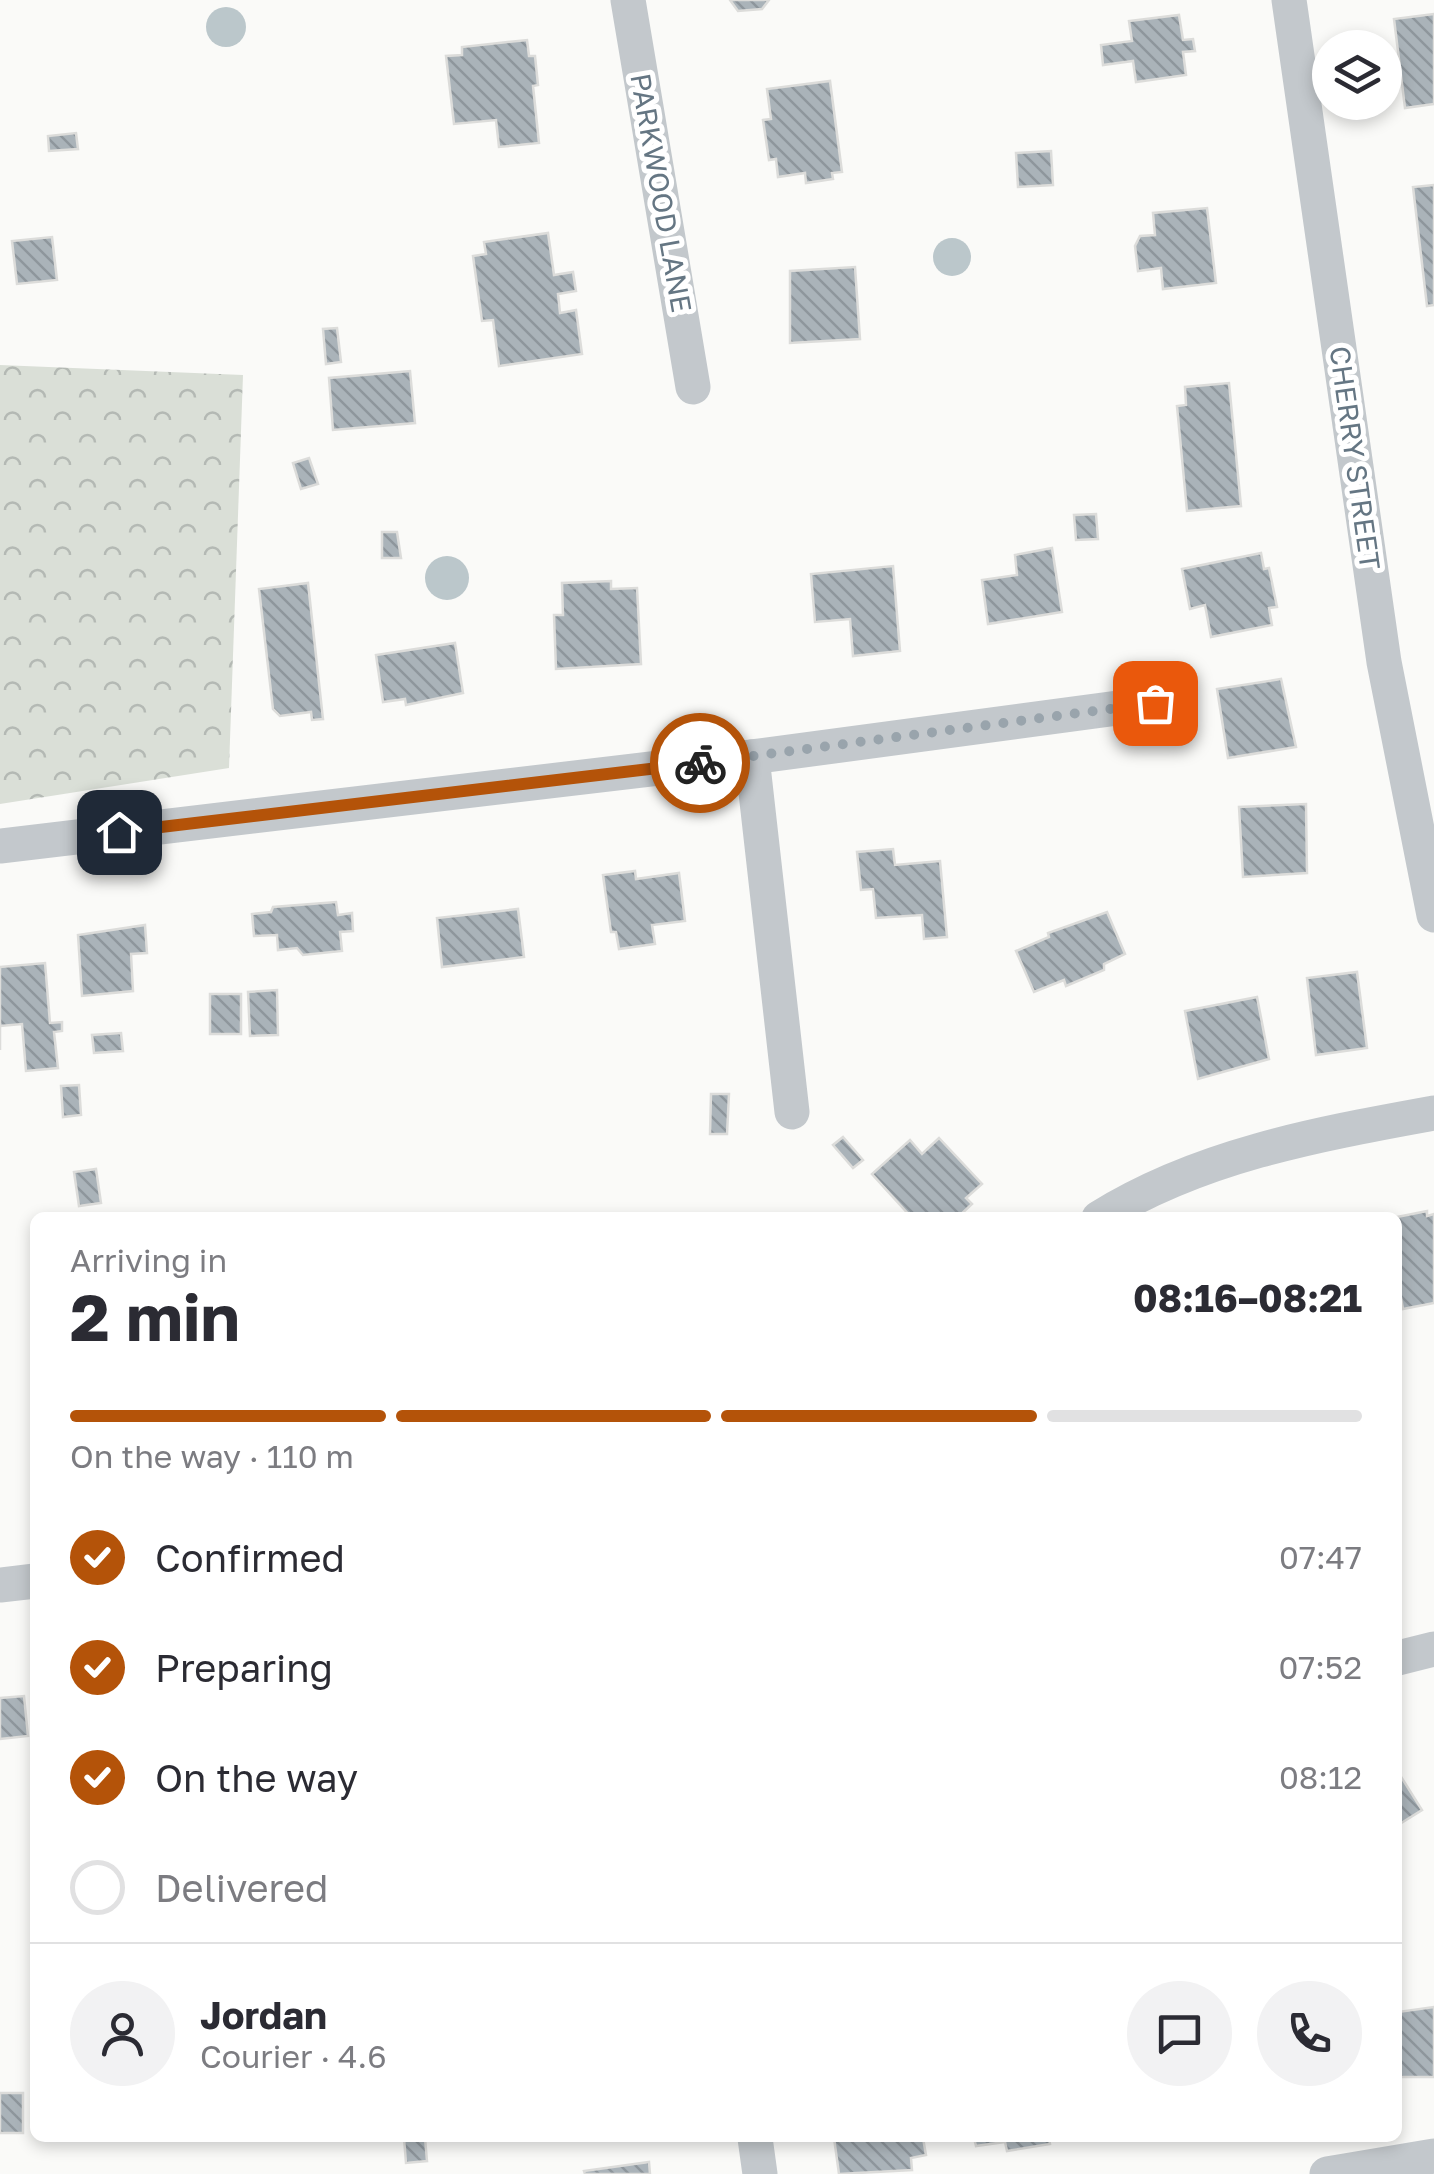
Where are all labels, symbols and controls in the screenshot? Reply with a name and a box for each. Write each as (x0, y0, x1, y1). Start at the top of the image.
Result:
map controls (1312, 30, 1402, 120)
button: layers (1312, 30, 1402, 120)
street label: PARKWOOD LANE (624, 71, 699, 315)
street label: CHERRY STREET (1323, 344, 1388, 572)
pin (1113, 661, 1198, 746)
icon: bag (1128, 676, 1183, 731)
courier (650, 713, 750, 813)
icon: bike (673, 736, 728, 791)
pin (77, 790, 162, 875)
icon: home (92, 805, 147, 860)
text: Arriving in (70, 1241, 227, 1279)
text: 08:16–08:21 (1133, 1275, 1362, 1320)
text: 2 min (70, 1277, 240, 1355)
text: On the way · 110 m (70, 1437, 354, 1475)
icon: check (70, 1530, 125, 1585)
text: Confirmed (155, 1535, 345, 1580)
text: 07:47 (1279, 1538, 1362, 1576)
icon: check (70, 1640, 125, 1695)
text: Preparing (155, 1645, 333, 1690)
text: 07:52 (1278, 1648, 1362, 1686)
icon: check (70, 1750, 125, 1805)
text: On the way (155, 1755, 358, 1800)
text: 08:12 (1279, 1758, 1362, 1796)
text: Delivered (155, 1865, 328, 1910)
button: person (70, 1981, 175, 2086)
button: chat (1127, 1981, 1232, 2086)
button: phone (1257, 1981, 1362, 2086)
text: Jordan (200, 1992, 327, 2037)
text: Courier · 4.6 (200, 2037, 387, 2075)

